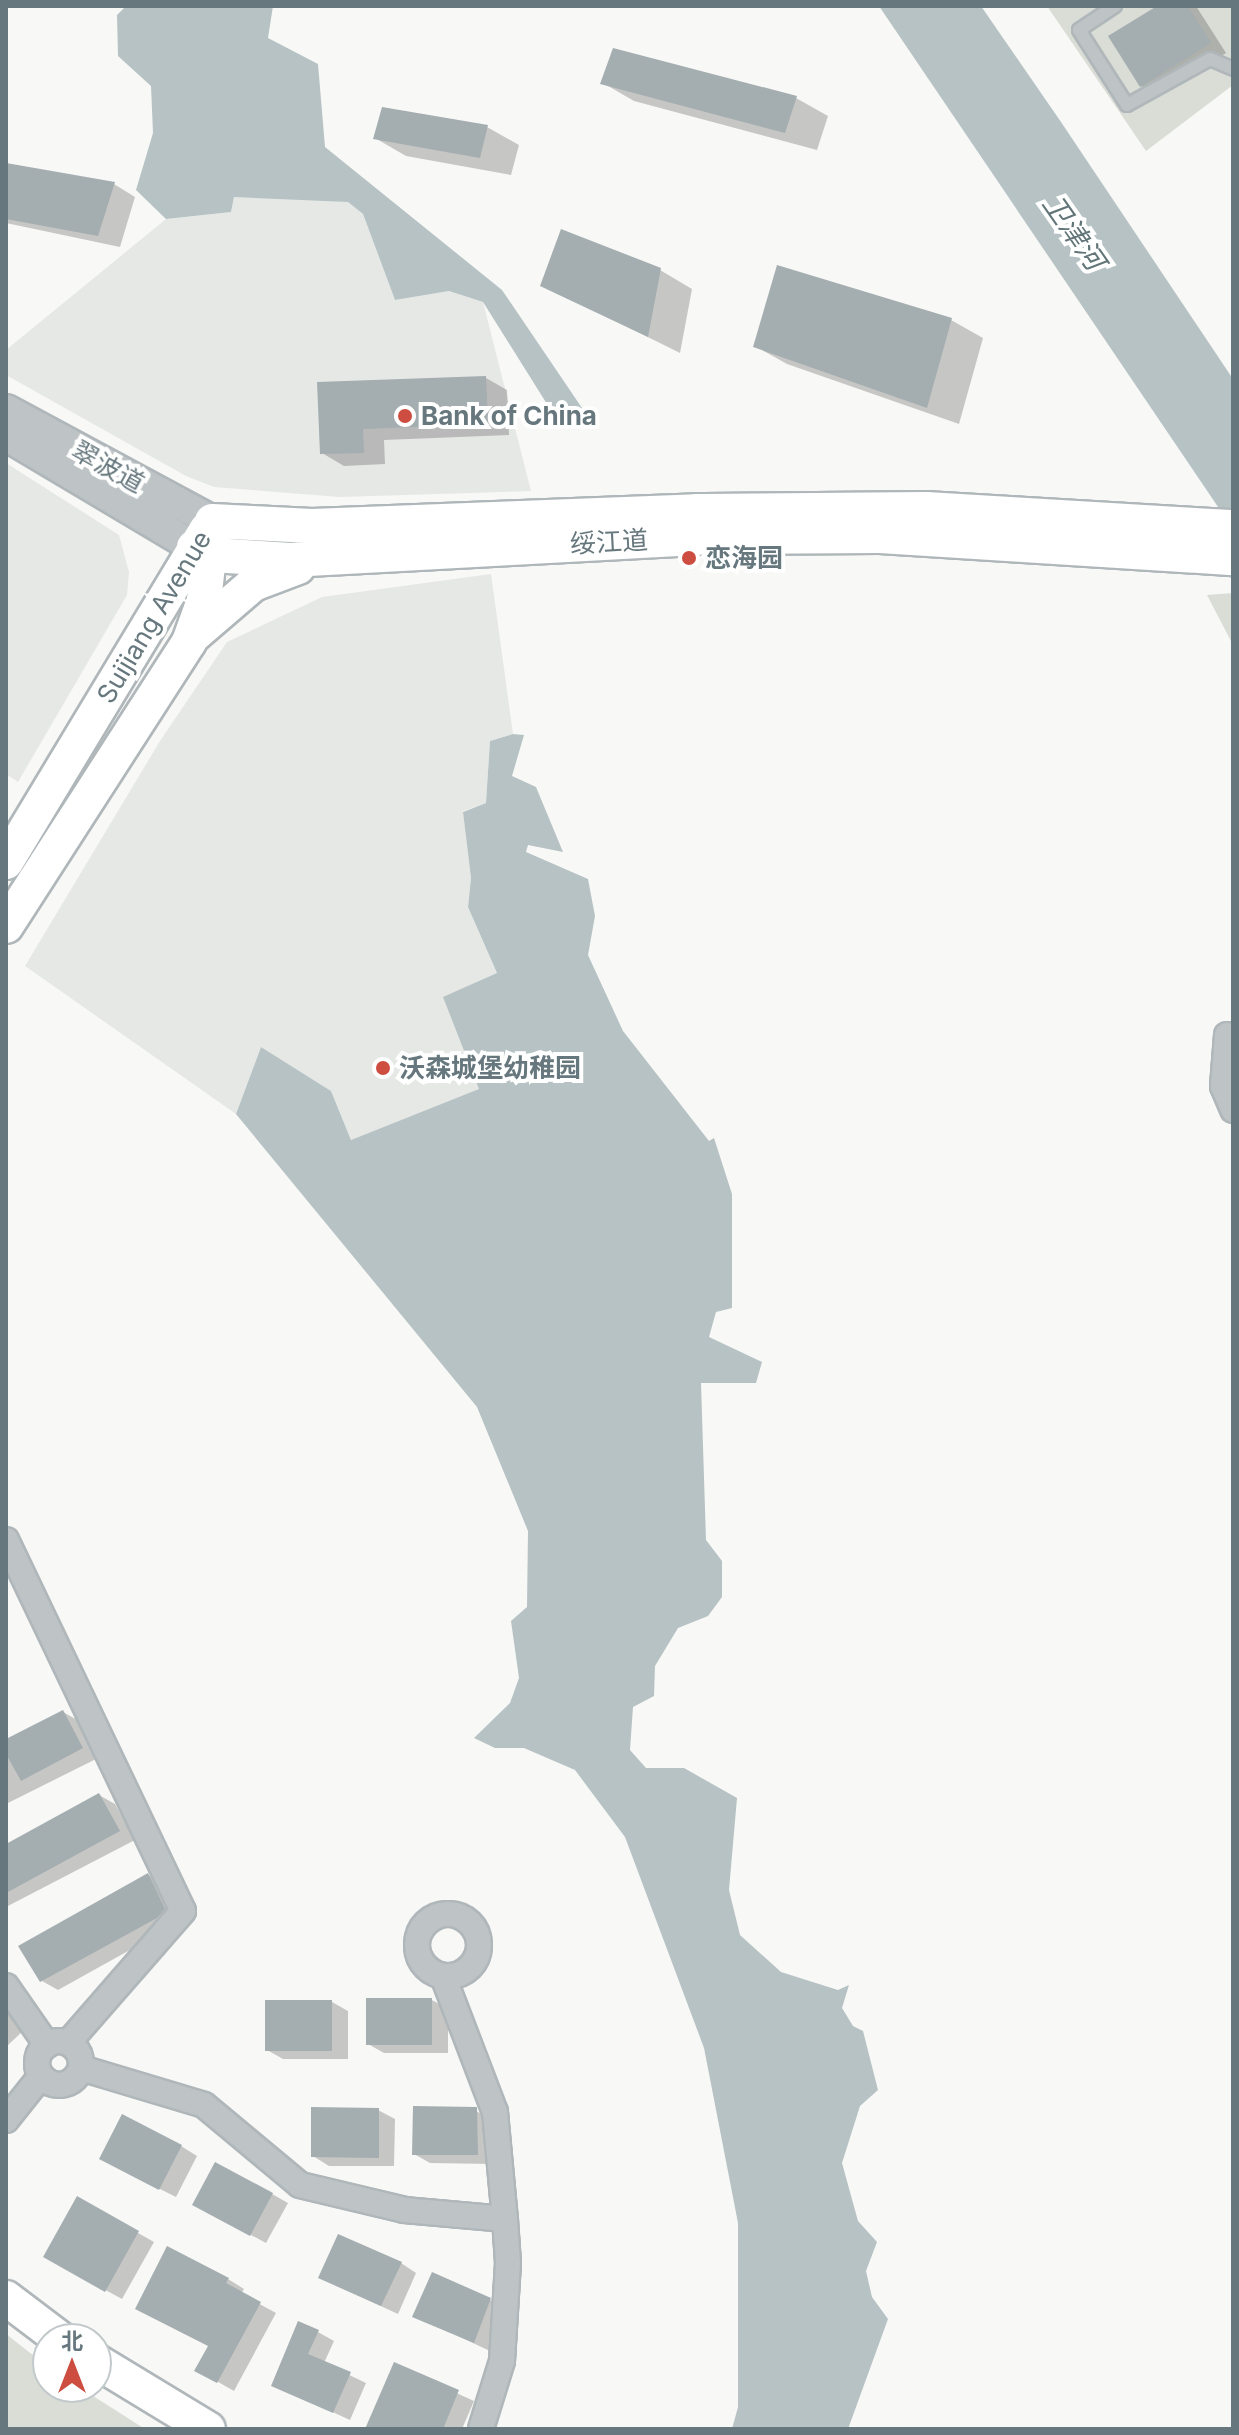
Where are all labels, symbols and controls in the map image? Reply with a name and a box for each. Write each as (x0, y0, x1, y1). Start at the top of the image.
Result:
water label: 卫津河 (1036, 188, 1112, 276)
place label: Bank of China (421, 400, 597, 432)
marker: Bank of China (396, 407, 414, 425)
street label: 翠波道 (66, 434, 150, 500)
street label: 绥江道 (569, 524, 649, 560)
street label: Suijiang Avenue (90, 525, 218, 709)
place label: 恋海园 (705, 542, 783, 574)
marker: 恋海园 (680, 549, 698, 567)
place label: 沃森城堡幼稚园 (399, 1052, 581, 1084)
marker: 沃森城堡幼稚园 (374, 1059, 392, 1077)
north arrow (32, 2323, 112, 2403)
text: 北 (61, 2328, 83, 2354)

